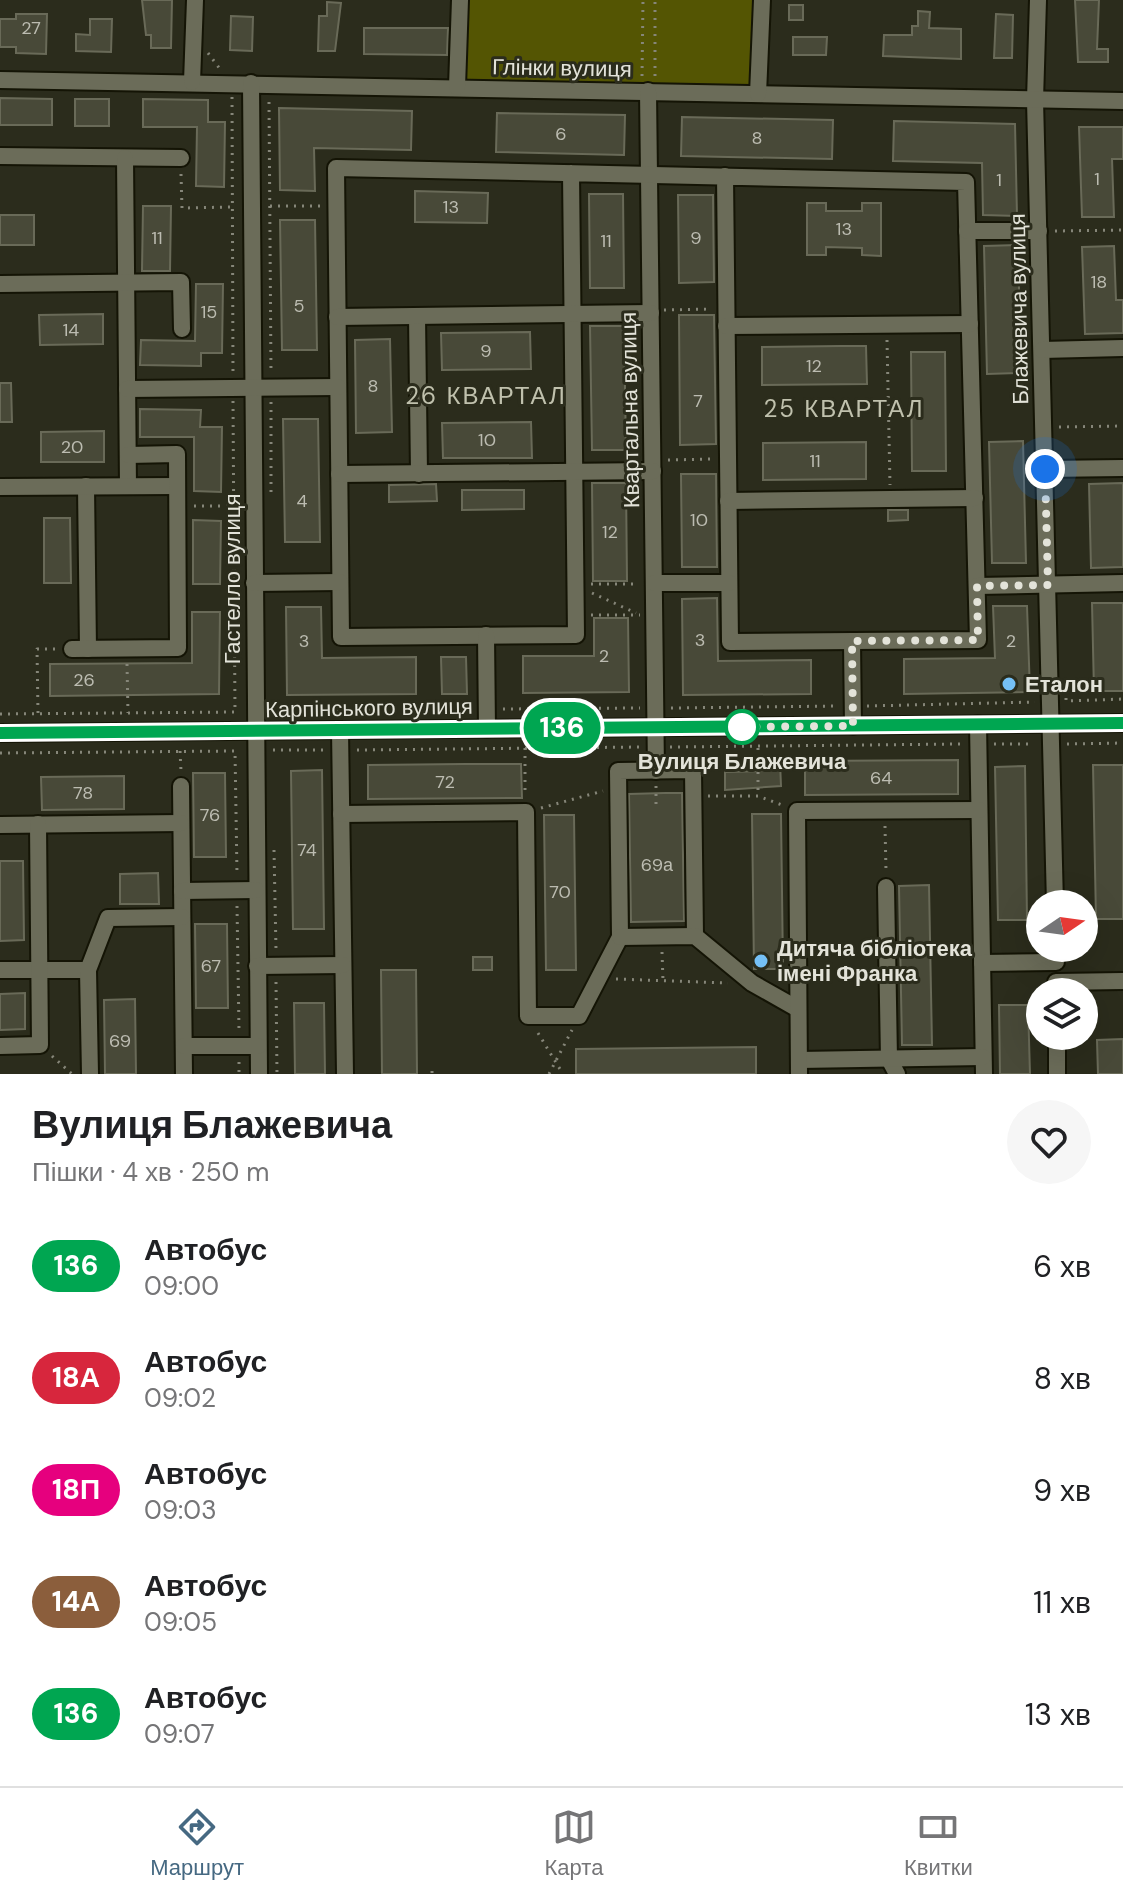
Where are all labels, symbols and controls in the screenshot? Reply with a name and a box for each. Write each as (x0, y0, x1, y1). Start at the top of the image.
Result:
house number: 27 (21, 16, 41, 40)
street label: Глінки вулиця (492, 52, 632, 84)
house number: 6 (555, 122, 567, 146)
house number: 8 (752, 126, 762, 150)
house number: 1 (1094, 167, 1100, 191)
house number: 1 (996, 168, 1002, 192)
house number: 13 (443, 195, 459, 219)
street label: Блажевича вулиця (1003, 213, 1035, 405)
house number: 13 (836, 217, 852, 241)
house number: 11 (151, 226, 163, 250)
house number: 9 (690, 226, 702, 250)
house number: 11 (600, 229, 612, 253)
house number: 18 (1091, 270, 1107, 294)
house number: 5 (294, 294, 304, 318)
house number: 15 (201, 300, 217, 324)
street label: Квартальна вулиця (614, 312, 646, 508)
house number: 14 (63, 318, 79, 342)
house number: 9 (480, 339, 492, 363)
house number: 12 (806, 354, 822, 378)
house number: 8 (368, 374, 378, 398)
district label: 26 КВАРТАЛ (405, 380, 567, 411)
house number: 7 (693, 389, 703, 413)
district label: 25 КВАРТАЛ (763, 393, 925, 424)
house number: 10 (478, 428, 496, 452)
house number: 20 (61, 435, 83, 459)
house number: 11 (809, 449, 821, 473)
your location (1025, 449, 1065, 489)
house number: 4 (297, 489, 308, 513)
street label: Гастелло вулиця (218, 494, 247, 664)
house number: 10 (690, 508, 708, 532)
house number: 12 (602, 520, 618, 544)
house number: 3 (695, 628, 705, 652)
house number: 3 (299, 629, 309, 653)
house number: 2 (1006, 629, 1016, 653)
house number: 2 (599, 644, 609, 668)
house number: 26 (73, 668, 95, 692)
place label: Еталон (1025, 670, 1103, 699)
marker: Еталон (1000, 675, 1018, 693)
street label: Карпінського вулиця (265, 692, 473, 724)
line badge: 136 (516, 702, 608, 754)
text: 136 (540, 709, 584, 746)
marker: Вулиця Блажевича (725, 710, 759, 744)
place label: Вулиця Блажевича (638, 747, 847, 776)
house number: 64 (870, 766, 892, 790)
house number: 72 (435, 770, 455, 794)
house number: 78 (73, 781, 93, 805)
house number: 76 (200, 803, 220, 827)
house number: 74 (297, 838, 317, 862)
house number: 69а (641, 853, 674, 877)
house number: 70 (549, 880, 571, 904)
north arrow (1026, 890, 1098, 962)
map controls (1026, 890, 1098, 1050)
place label: Дитяча бібліотека імені Франка (777, 934, 973, 988)
marker: Дитяча бібліотека імені Франка (752, 952, 770, 970)
house number: 67 (201, 954, 221, 978)
button: layers (1026, 978, 1098, 1050)
house number: 69 (109, 1029, 131, 1053)
text: Вулиця Блажевича (32, 1100, 392, 1150)
button: heart (1007, 1100, 1091, 1184)
text: Пішки · 4 хв · 250 m (32, 1155, 269, 1189)
text: Автобус (144, 1230, 267, 1269)
text: 136 (54, 1247, 98, 1284)
text: 6 хв (1033, 1247, 1091, 1286)
text: 09:00 (144, 1269, 219, 1303)
text: Автобус (144, 1342, 267, 1381)
text: 18А (52, 1359, 100, 1396)
text: 8 хв (1034, 1359, 1091, 1398)
text: 09:02 (144, 1381, 216, 1415)
text: Автобус (144, 1454, 267, 1493)
text: 18П (52, 1471, 100, 1508)
text: 9 хв (1033, 1471, 1091, 1510)
text: 09:03 (144, 1493, 217, 1527)
text: Автобус (144, 1566, 267, 1605)
text: 14А (52, 1583, 100, 1620)
text: 11 хв (1033, 1583, 1091, 1622)
text: 09:05 (144, 1605, 217, 1639)
text: Автобус (144, 1678, 267, 1717)
text: 136 (54, 1695, 98, 1732)
text: 13 хв (1025, 1695, 1091, 1734)
text: 09:07 (144, 1717, 215, 1751)
tab: Маршрут (150, 1805, 244, 1882)
tab: Карта (545, 1805, 603, 1882)
tab: Квитки (904, 1805, 973, 1882)

